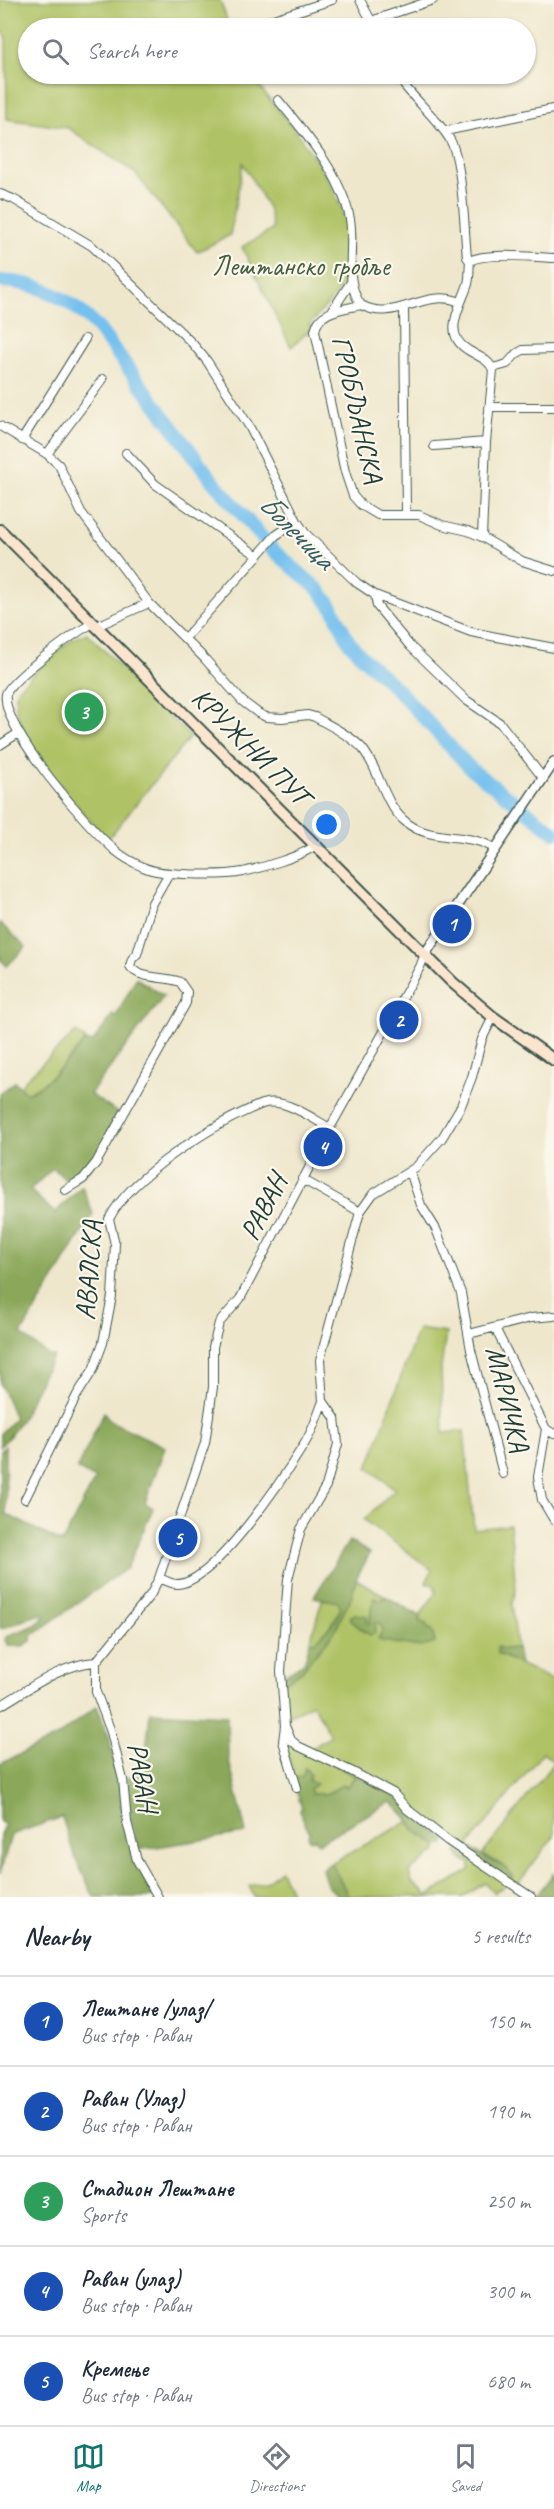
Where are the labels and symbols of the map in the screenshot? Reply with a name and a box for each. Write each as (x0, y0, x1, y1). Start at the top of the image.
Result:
park label: Лештанско гробље (212, 248, 392, 283)
street label: ГРОБЉАНСКА (324, 332, 392, 487)
water label: Болечица (251, 485, 345, 579)
street label: КРУЖНИ ПУТ (185, 680, 322, 817)
pin: 3 (64, 690, 104, 734)
your location (312, 810, 341, 839)
pin: 1 (432, 902, 472, 946)
pin: 2 (380, 998, 418, 1042)
pin: 4 (304, 1124, 342, 1170)
street label: РАВАН (232, 1164, 296, 1246)
street label: АВАЛСКА (67, 1218, 109, 1321)
street label: МАРИЧКА (478, 1343, 538, 1456)
pin: 5 (158, 1516, 198, 1560)
street label: РАВАН (120, 1740, 167, 1818)

